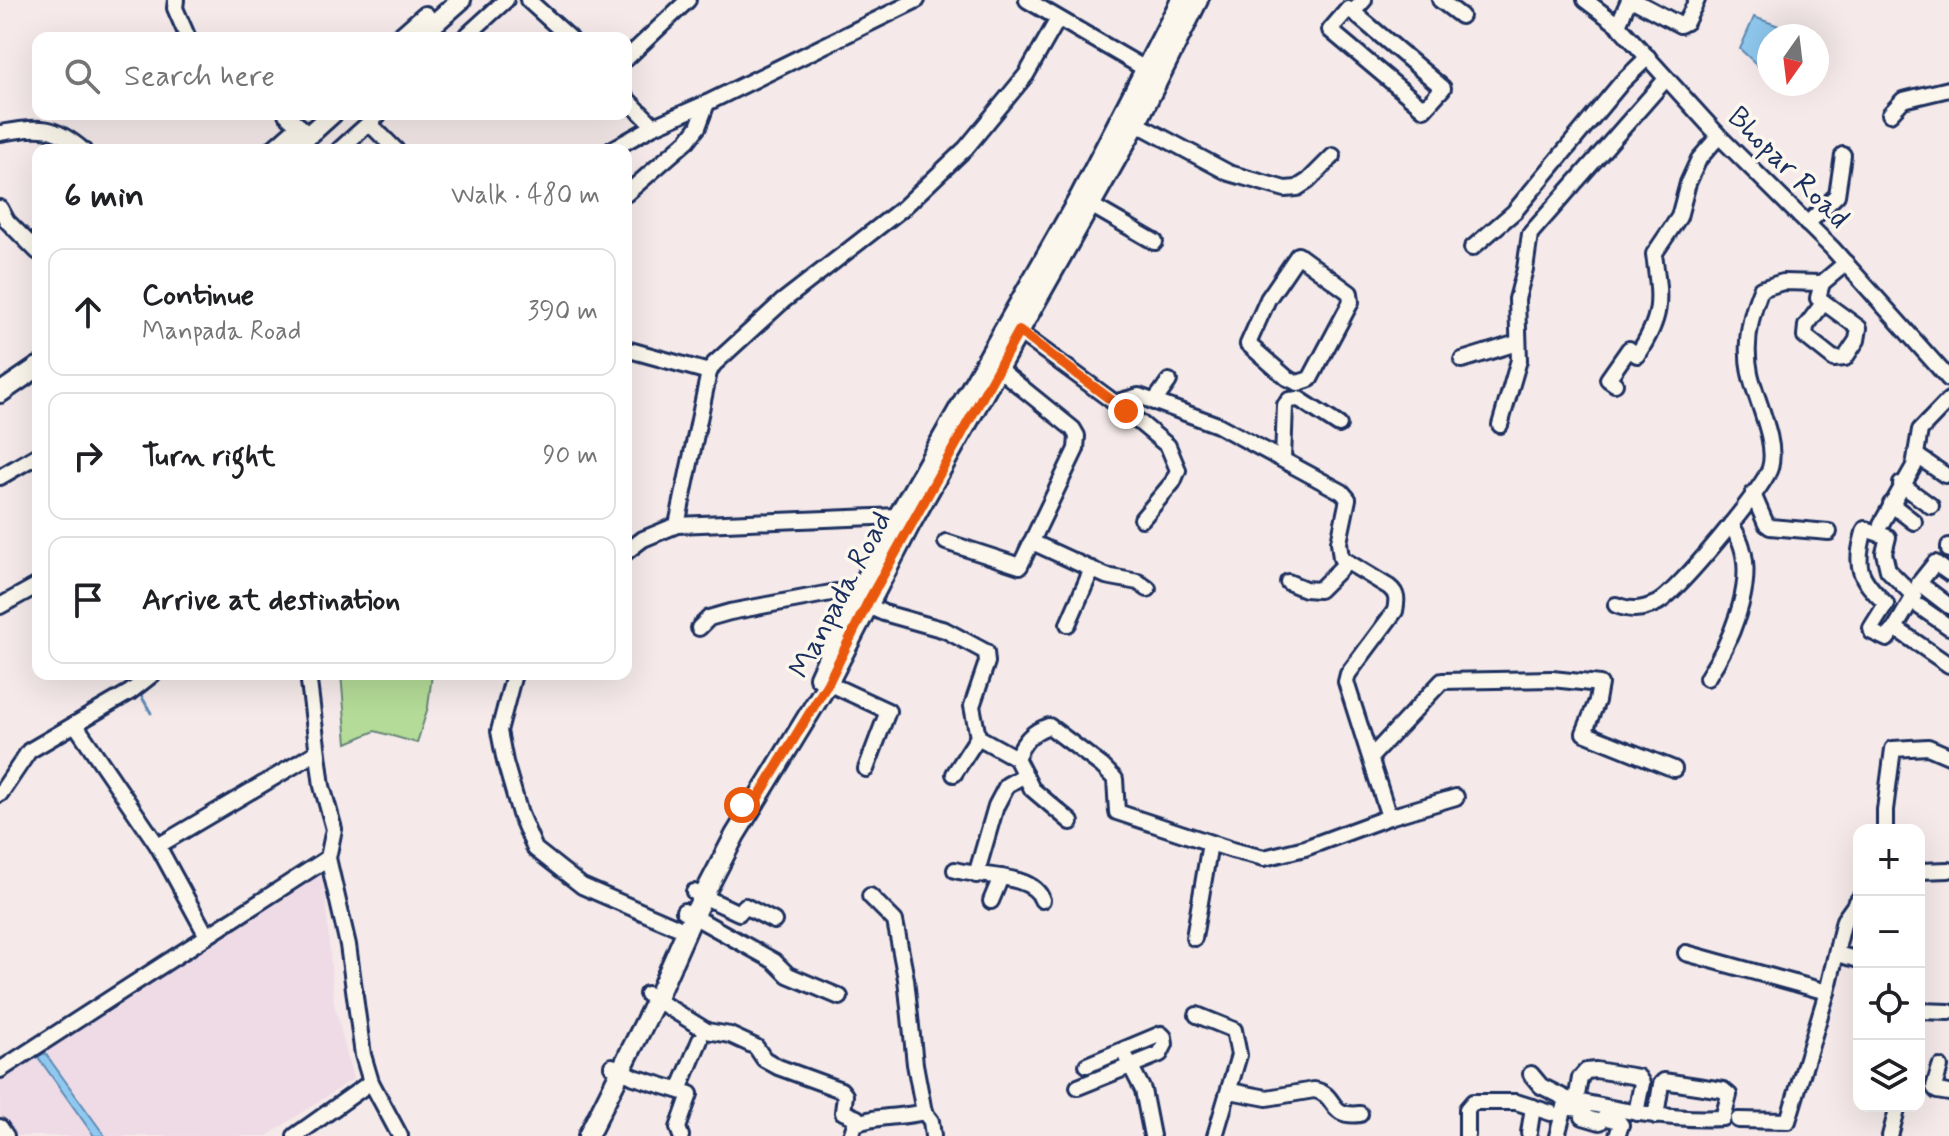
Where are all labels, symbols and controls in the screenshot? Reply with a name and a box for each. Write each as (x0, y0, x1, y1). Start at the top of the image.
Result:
north arrow (1757, 24, 1829, 96)
search box (32, 32, 632, 120)
icon: search (60, 54, 104, 98)
text: Search here (124, 57, 275, 96)
street label: Bhopar Road (1718, 98, 1858, 238)
text: 6 min (64, 174, 144, 219)
text: Walk · 480 m (451, 179, 600, 213)
text: Continue (142, 276, 254, 315)
icon: ahead (66, 290, 110, 334)
text: 390 m (527, 295, 598, 329)
text: Manpada Road (142, 315, 301, 349)
route end (1108, 393, 1144, 429)
icon: right (66, 434, 110, 478)
text: Turn right (142, 437, 275, 476)
text: 90 m (543, 439, 598, 473)
street label: Manpada Road (781, 505, 901, 685)
icon: arrive (66, 578, 110, 622)
text: Arrive at destination (142, 581, 400, 620)
route start (724, 787, 760, 823)
map controls (1853, 824, 1925, 1112)
button: + (1853, 824, 1925, 896)
button: − (1853, 896, 1925, 968)
button: locate (1853, 968, 1925, 1040)
button: layers (1853, 1040, 1925, 1112)

